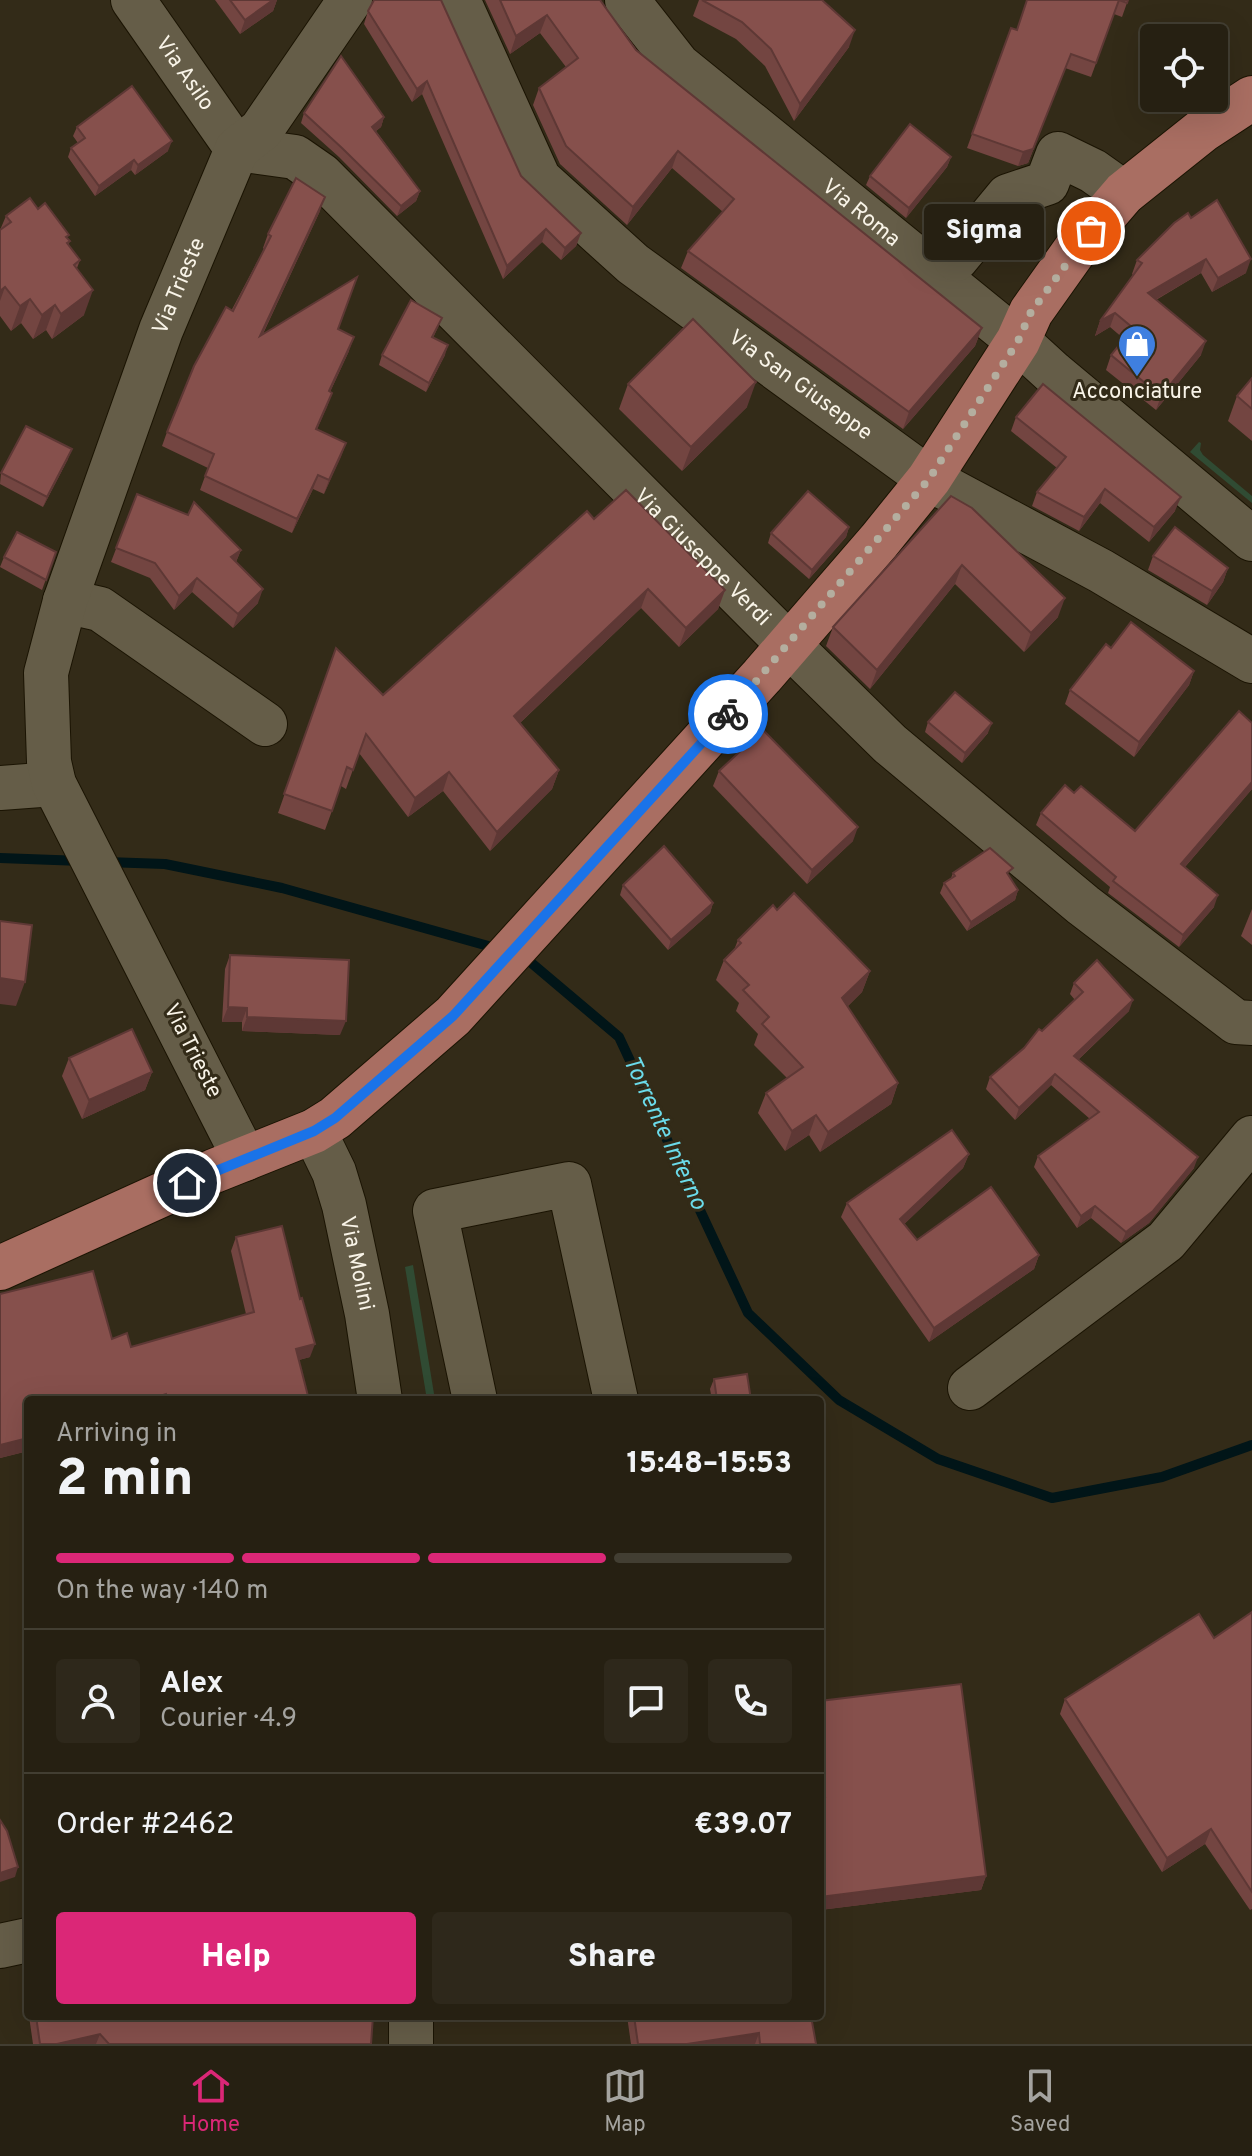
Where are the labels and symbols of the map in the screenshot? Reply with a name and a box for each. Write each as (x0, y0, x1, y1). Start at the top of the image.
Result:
street label: Via Asilo (149, 31, 220, 116)
street label: Via Roma (816, 173, 905, 253)
pin (1057, 197, 1125, 265)
callout: Sigma (923, 203, 1043, 259)
street label: Via Trieste (147, 234, 212, 339)
shop icon: Acconciature (1116, 323, 1158, 378)
street label: Via San Giuseppe (723, 324, 878, 447)
place label: Acconciature (1072, 379, 1202, 406)
street label: Via Giuseppe Verdi (628, 483, 776, 632)
courier (688, 674, 768, 754)
street label: Via Trieste (157, 999, 227, 1103)
water label: Torrente Inferno (615, 1051, 713, 1215)
pin (153, 1149, 221, 1217)
street label: Via Molini (333, 1214, 379, 1313)

